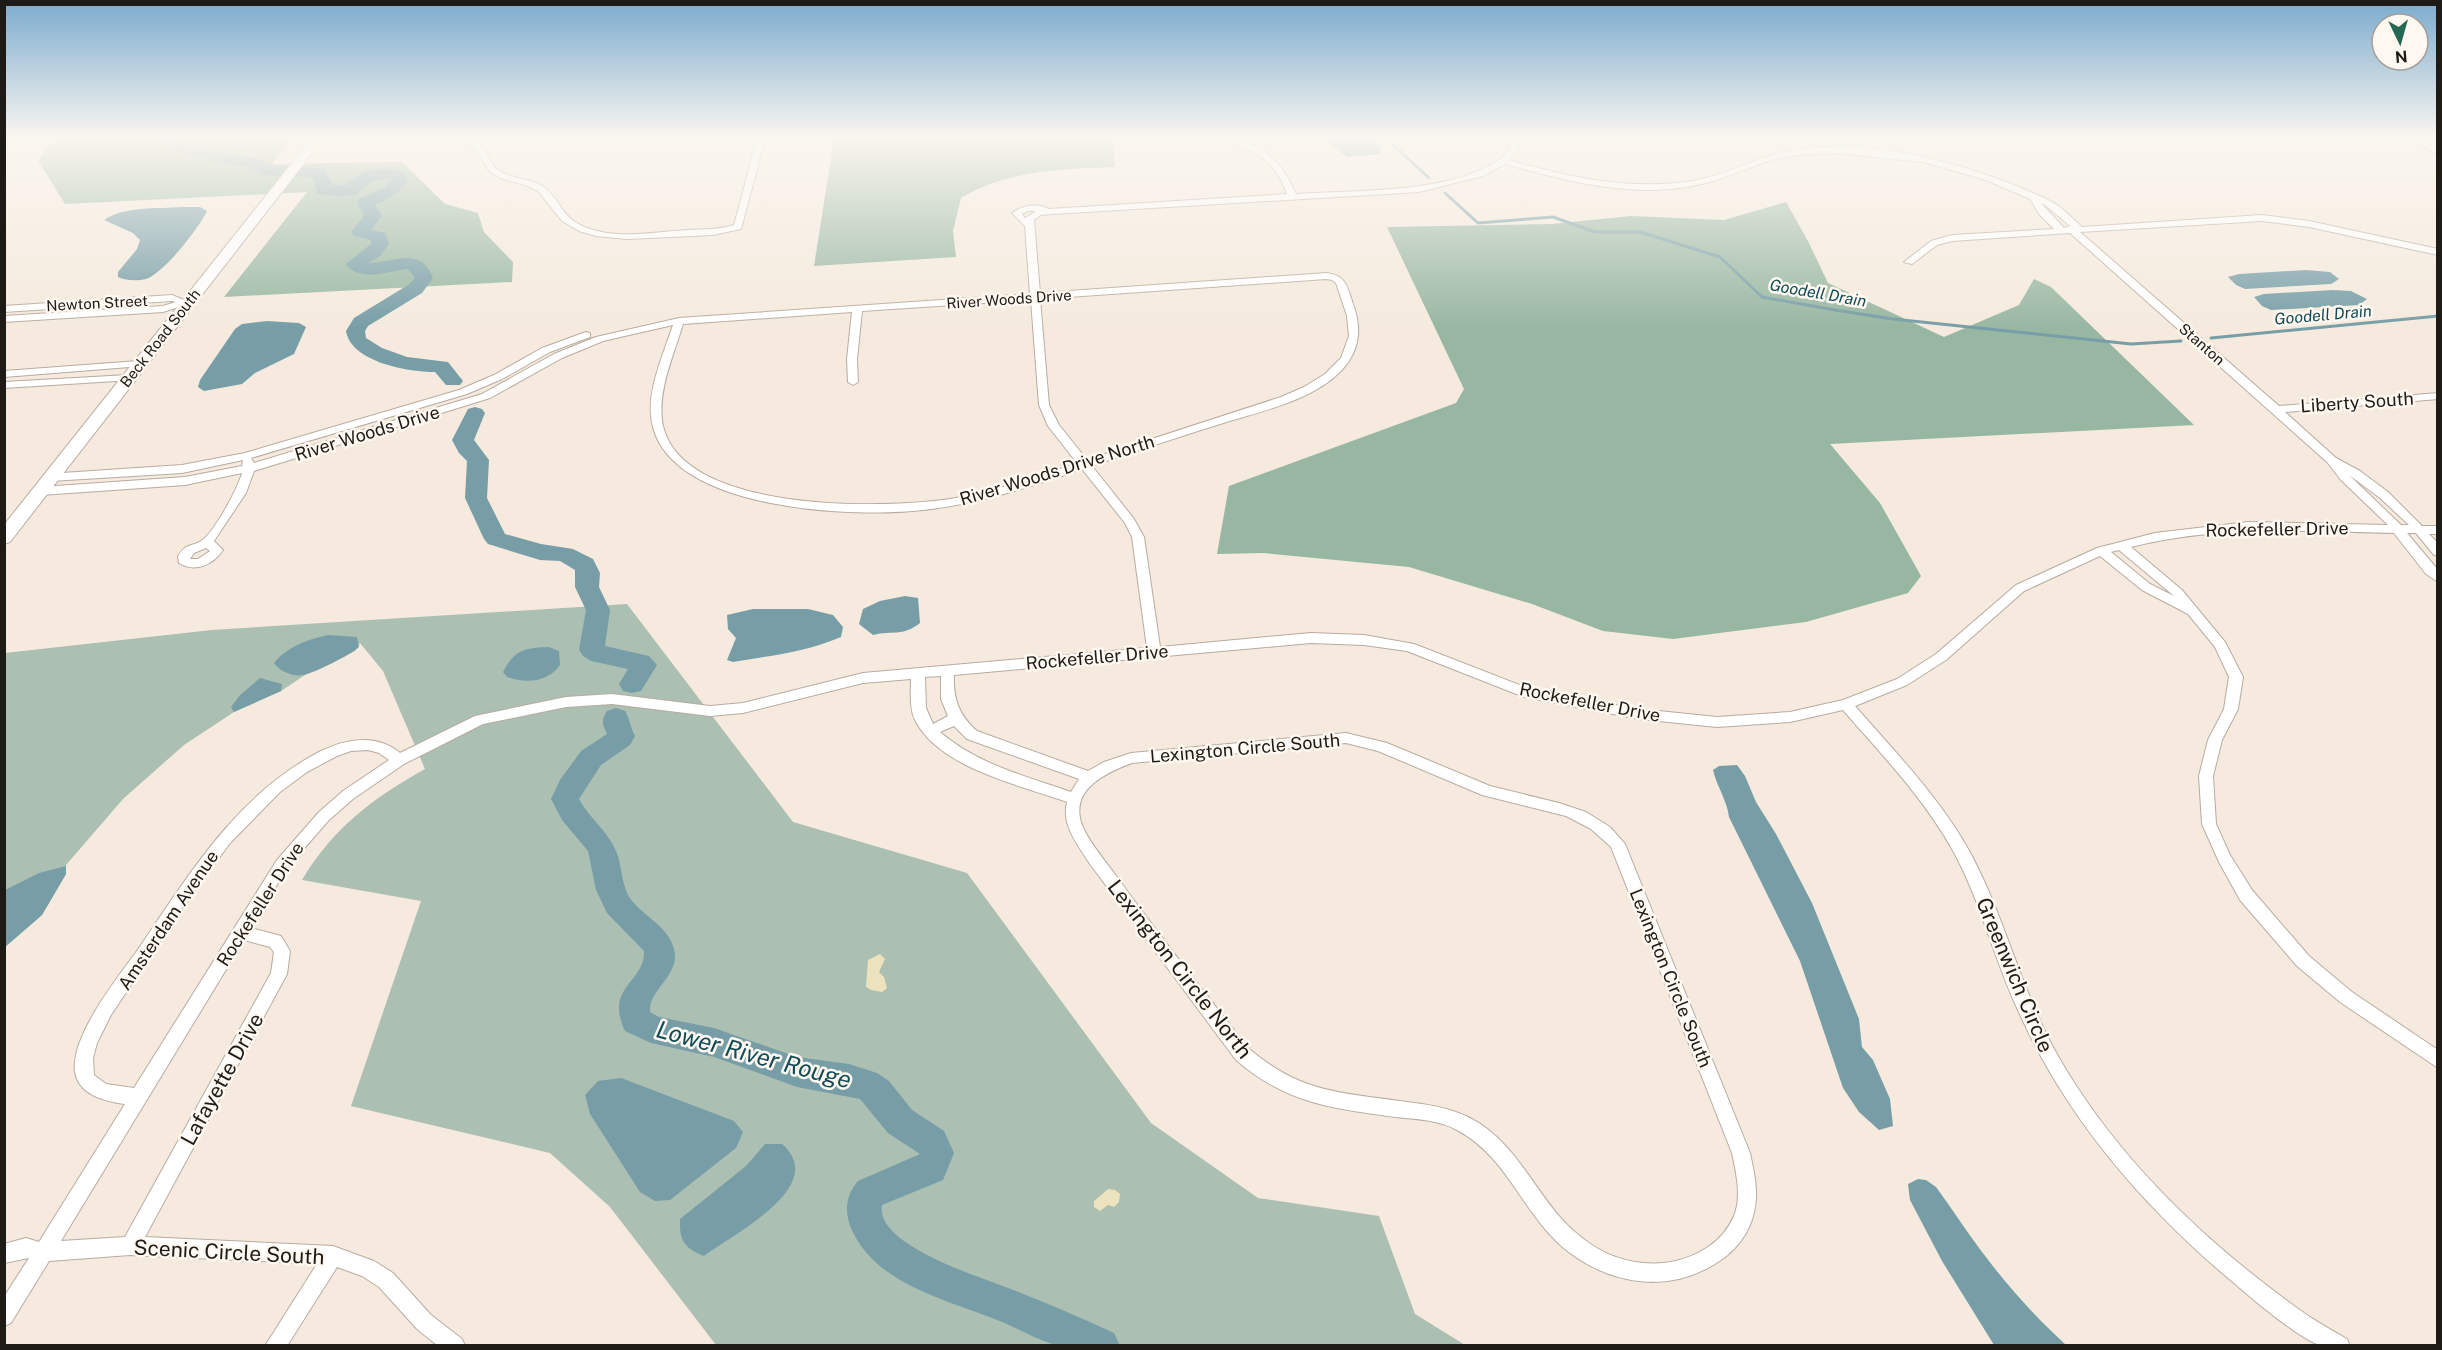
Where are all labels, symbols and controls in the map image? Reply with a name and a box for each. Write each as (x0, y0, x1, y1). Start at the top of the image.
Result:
north arrow (2370, 12, 2430, 72)
text: N (2394, 46, 2408, 66)
water label: Goodell Drain (1768, 275, 1868, 311)
street label: Beck Road South (116, 286, 204, 390)
street label: River Woods Drive (946, 286, 1072, 312)
street label: Newton Street (46, 292, 148, 314)
water label: Goodell Drain (2274, 301, 2373, 329)
street label: Stanton (2176, 320, 2228, 368)
street label: Liberty South (2300, 388, 2414, 416)
street label: River Woods Drive (292, 401, 442, 465)
street label: River Woods Drive North (957, 430, 1157, 510)
street label: Rockefeller Drive (2205, 517, 2349, 541)
street label: Rockefeller Drive (1025, 640, 1169, 674)
street label: Rockefeller Drive (1518, 678, 1662, 726)
street label: Lexington Circle South (1149, 729, 1341, 767)
street label: Rockefeller Drive (212, 838, 308, 970)
street label: Amsterdam Avenue (114, 846, 222, 994)
street label: Lexington Circle North (1102, 875, 1258, 1063)
street label: Lexington Circle South (1626, 886, 1716, 1070)
street label: Greenwich Circle (1971, 894, 2059, 1056)
street label: Lafayette Drive (175, 1009, 269, 1149)
water label: Lower River Rouge (654, 1015, 854, 1093)
street label: Scenic Circle South (133, 1235, 325, 1269)

